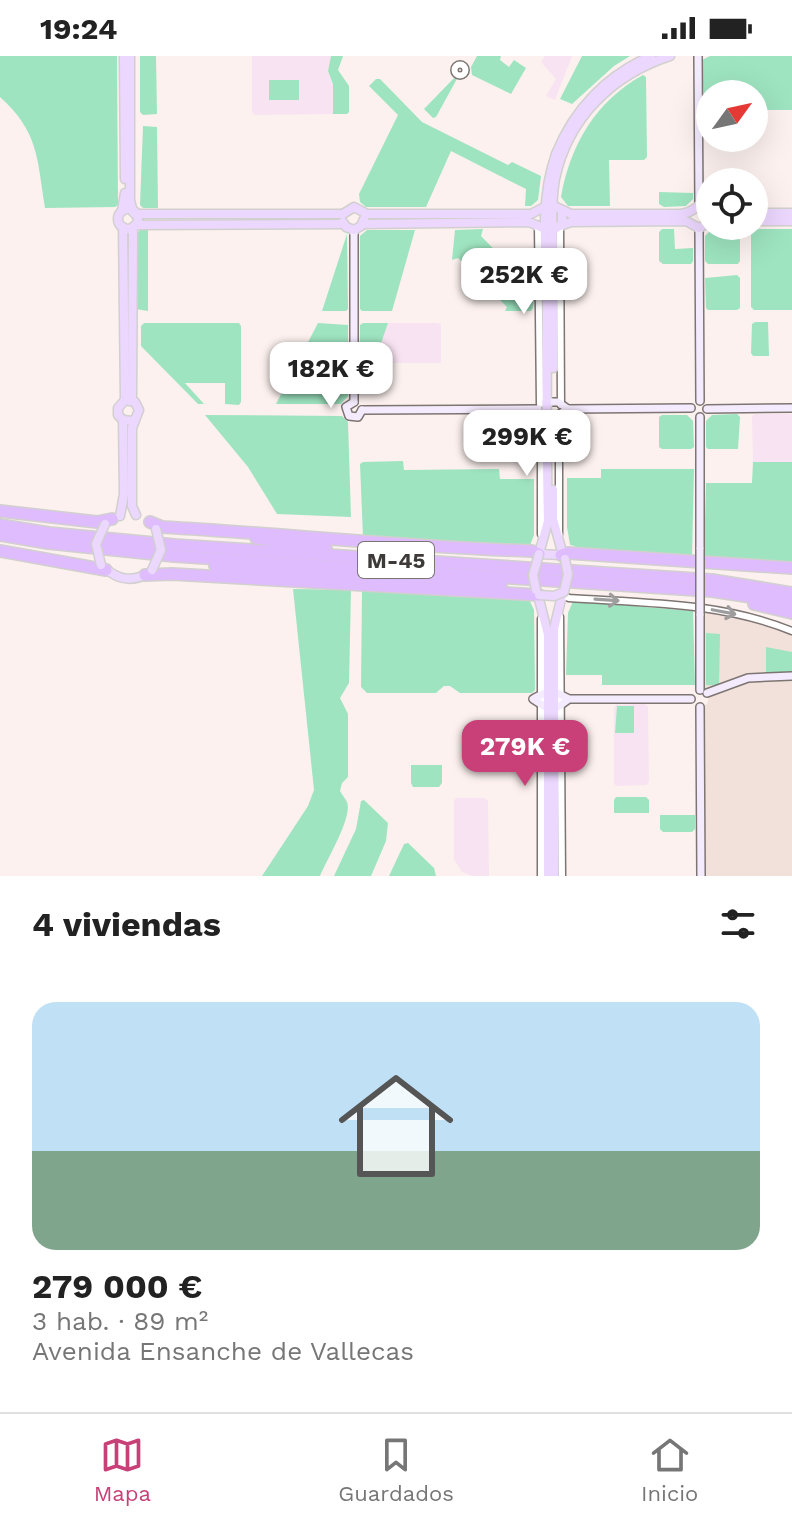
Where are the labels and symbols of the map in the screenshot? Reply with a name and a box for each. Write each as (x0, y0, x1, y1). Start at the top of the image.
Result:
north arrow (696, 80, 768, 152)
pin: 252K € (459, 248, 589, 316)
pin: 182K € (266, 342, 396, 410)
pin: 299K € (462, 410, 592, 478)
road number: M-45 (358, 542, 434, 578)
one-way arrow (593, 593, 620, 608)
one-way arrow (711, 605, 736, 620)
pin: 279K € (460, 720, 590, 788)

